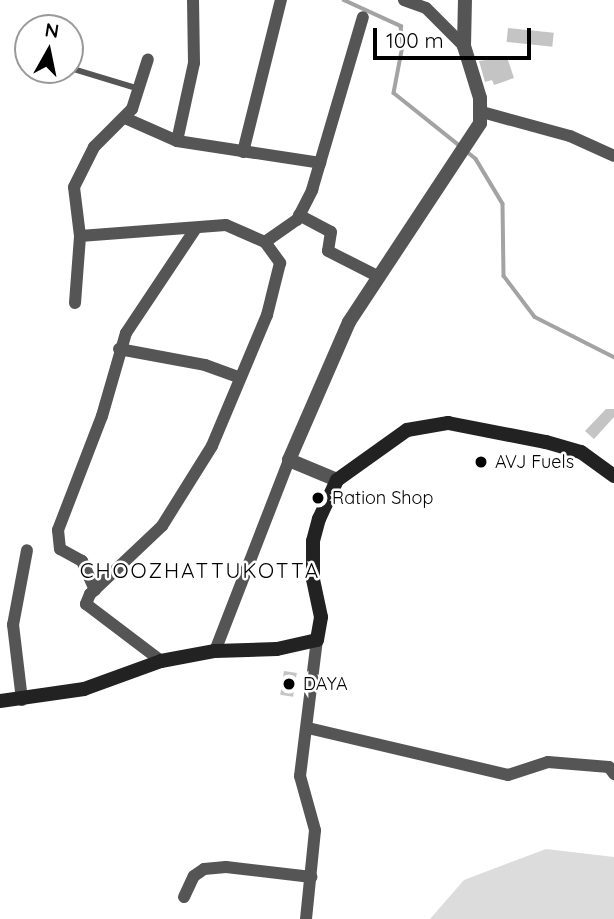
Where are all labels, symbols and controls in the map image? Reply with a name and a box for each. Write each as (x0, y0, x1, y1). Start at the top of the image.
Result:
north arrow (14, 14, 84, 84)
scale bar (376, 14, 534, 58)
text: N (43, 17, 61, 43)
text: 100 m (386, 27, 444, 53)
place label: AVJ Fuels (495, 451, 574, 473)
marker: AVJ Fuels (473, 454, 489, 470)
place label: Ration Shop (332, 487, 433, 509)
marker: Ration Shop (310, 490, 326, 506)
district label: CHOOZHATTUKOTTA (82, 557, 318, 583)
place label: DAYA (303, 673, 348, 695)
marker: DAYA (281, 676, 297, 692)

